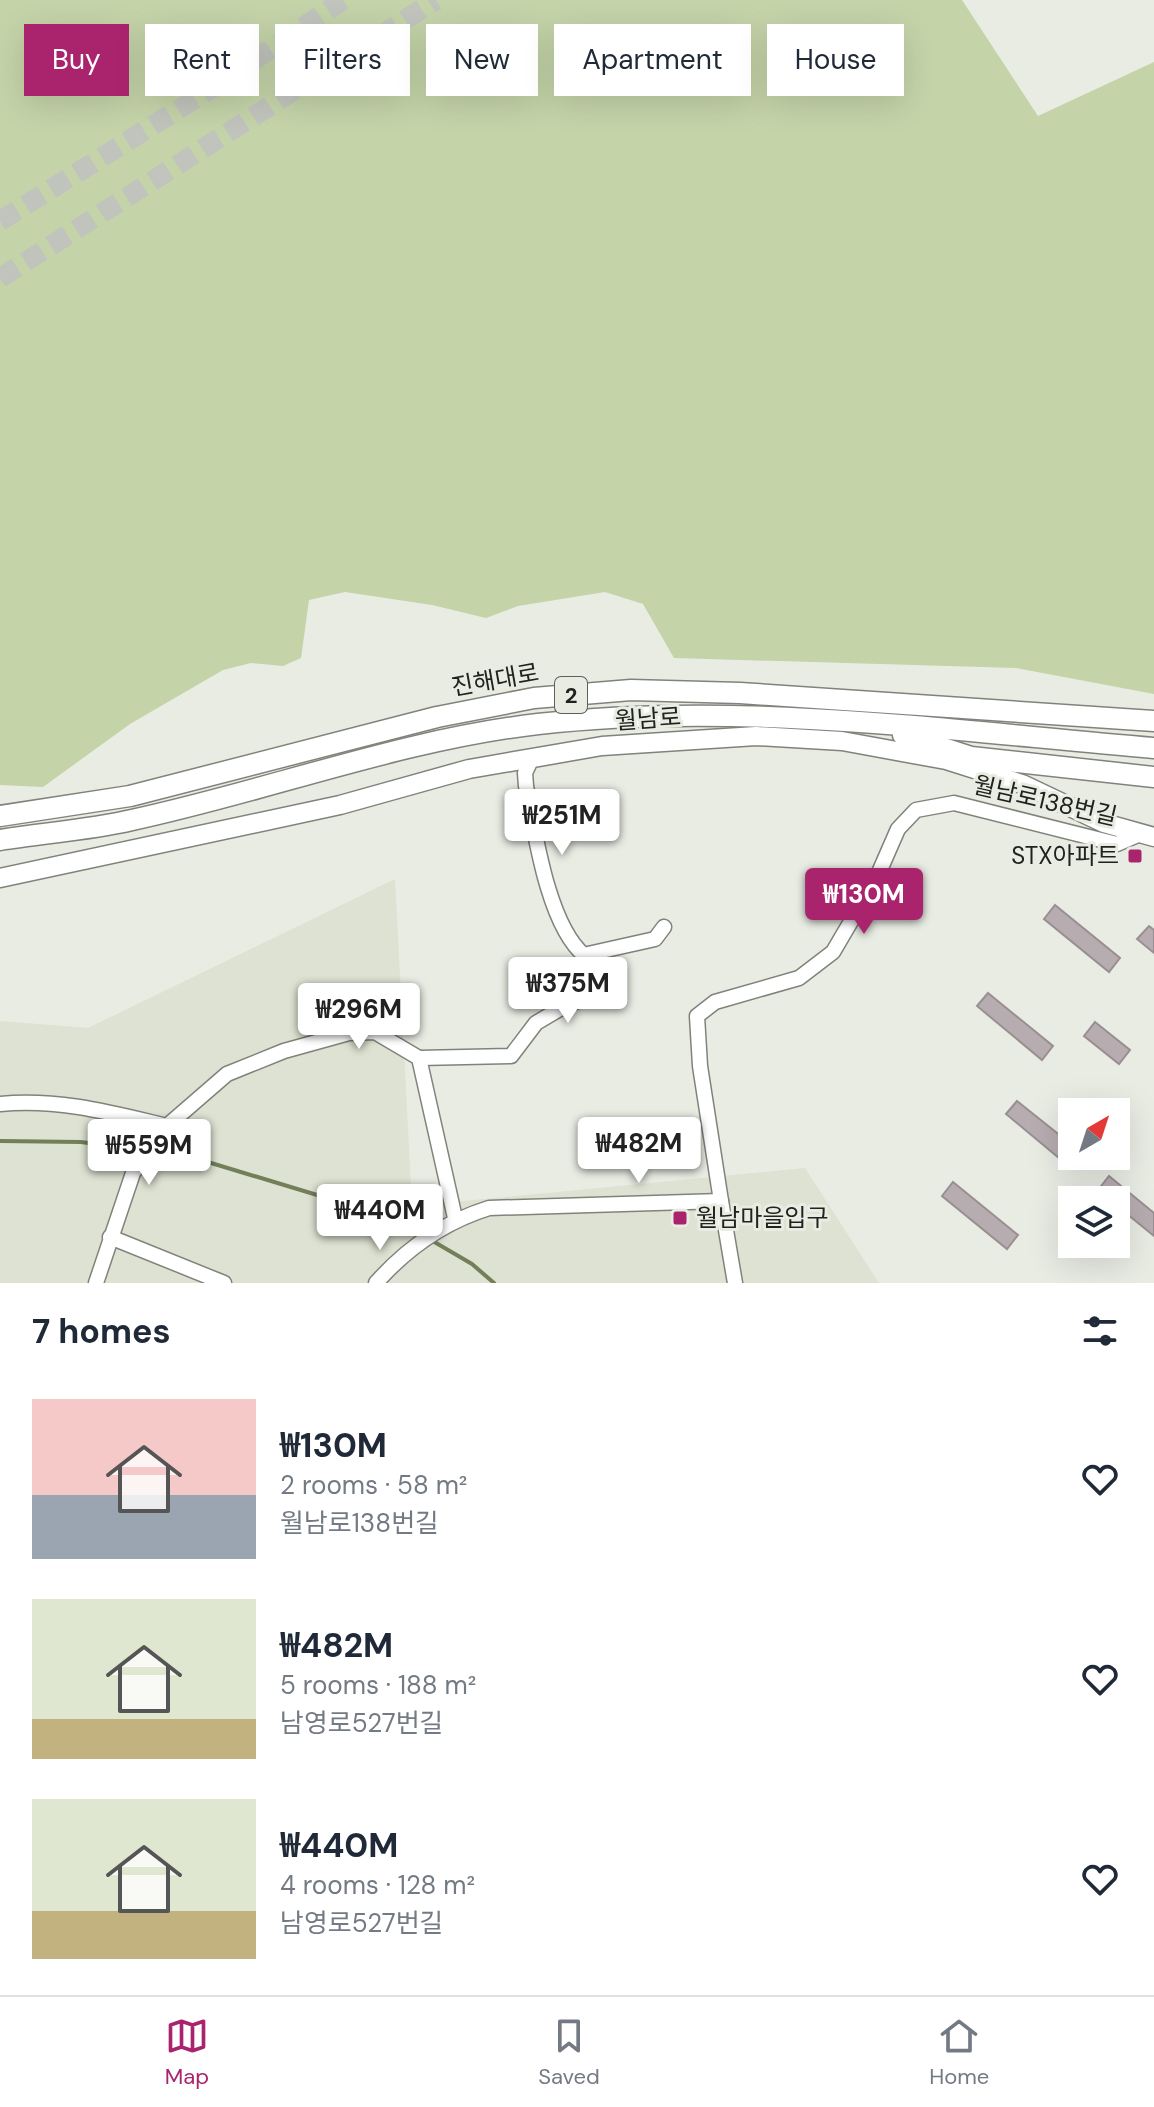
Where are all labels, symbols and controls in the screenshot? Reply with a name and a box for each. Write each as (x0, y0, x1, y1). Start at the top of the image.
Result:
chip: Buy (24, 24, 129, 96)
chip: Rent (145, 24, 259, 96)
chip: Filters (275, 24, 410, 96)
chip: New (426, 24, 538, 96)
chip: Apartment (554, 24, 751, 96)
chip: House (767, 24, 904, 96)
street label: 진해대로 (449, 657, 541, 702)
road number: 2 (555, 677, 587, 713)
street label: 월남로 (614, 701, 682, 736)
street label: 월남로138번길 (970, 769, 1120, 832)
pin: ₩251M (506, 789, 618, 857)
text: ₩251M (522, 798, 602, 832)
place label: STX아파트 (1011, 840, 1119, 871)
marker: STX아파트 (1126, 847, 1144, 865)
pin: ₩130M (808, 868, 920, 936)
text: ₩130M (823, 877, 905, 911)
pin: ₩375M (512, 957, 624, 1025)
text: ₩375M (526, 966, 610, 1000)
pin: ₩296M (303, 983, 415, 1051)
text: ₩296M (316, 992, 402, 1026)
north arrow (1058, 1098, 1130, 1170)
map controls (1058, 1098, 1130, 1258)
pin: ₩482M (583, 1117, 695, 1185)
pin: ₩559M (93, 1119, 205, 1187)
text: ₩482M (596, 1126, 682, 1160)
text: ₩559M (106, 1128, 192, 1162)
pin: ₩440M (324, 1184, 436, 1252)
button: layers (1058, 1186, 1130, 1258)
text: ₩440M (335, 1193, 425, 1227)
place label: 월남마을입구 (696, 1202, 828, 1233)
marker: 월남마을입구 (671, 1209, 689, 1227)
text: 7 homes (32, 1309, 171, 1354)
icon: filters (1078, 1309, 1122, 1353)
text: ₩130M (280, 1423, 387, 1468)
icon: home (96, 1431, 192, 1527)
icon: heart (1078, 1457, 1122, 1501)
text: 2 rooms · 58 m² (280, 1468, 467, 1502)
text: 월남로138번길 (280, 1506, 439, 1540)
text: ₩482M (280, 1623, 393, 1668)
icon: home (96, 1631, 192, 1727)
icon: heart (1078, 1657, 1122, 1701)
text: 5 rooms · 188 m² (280, 1668, 476, 1702)
text: 남영로527번길 (280, 1706, 443, 1740)
text: ₩440M (280, 1823, 398, 1868)
icon: home (96, 1831, 192, 1927)
icon: heart (1078, 1857, 1122, 1901)
text: 4 rooms · 128 m² (280, 1868, 475, 1902)
text: 남영로527번길 (280, 1906, 443, 1940)
tab: Map (165, 2014, 209, 2091)
tab: Saved (538, 2014, 600, 2091)
tab: Home (929, 2014, 989, 2091)

